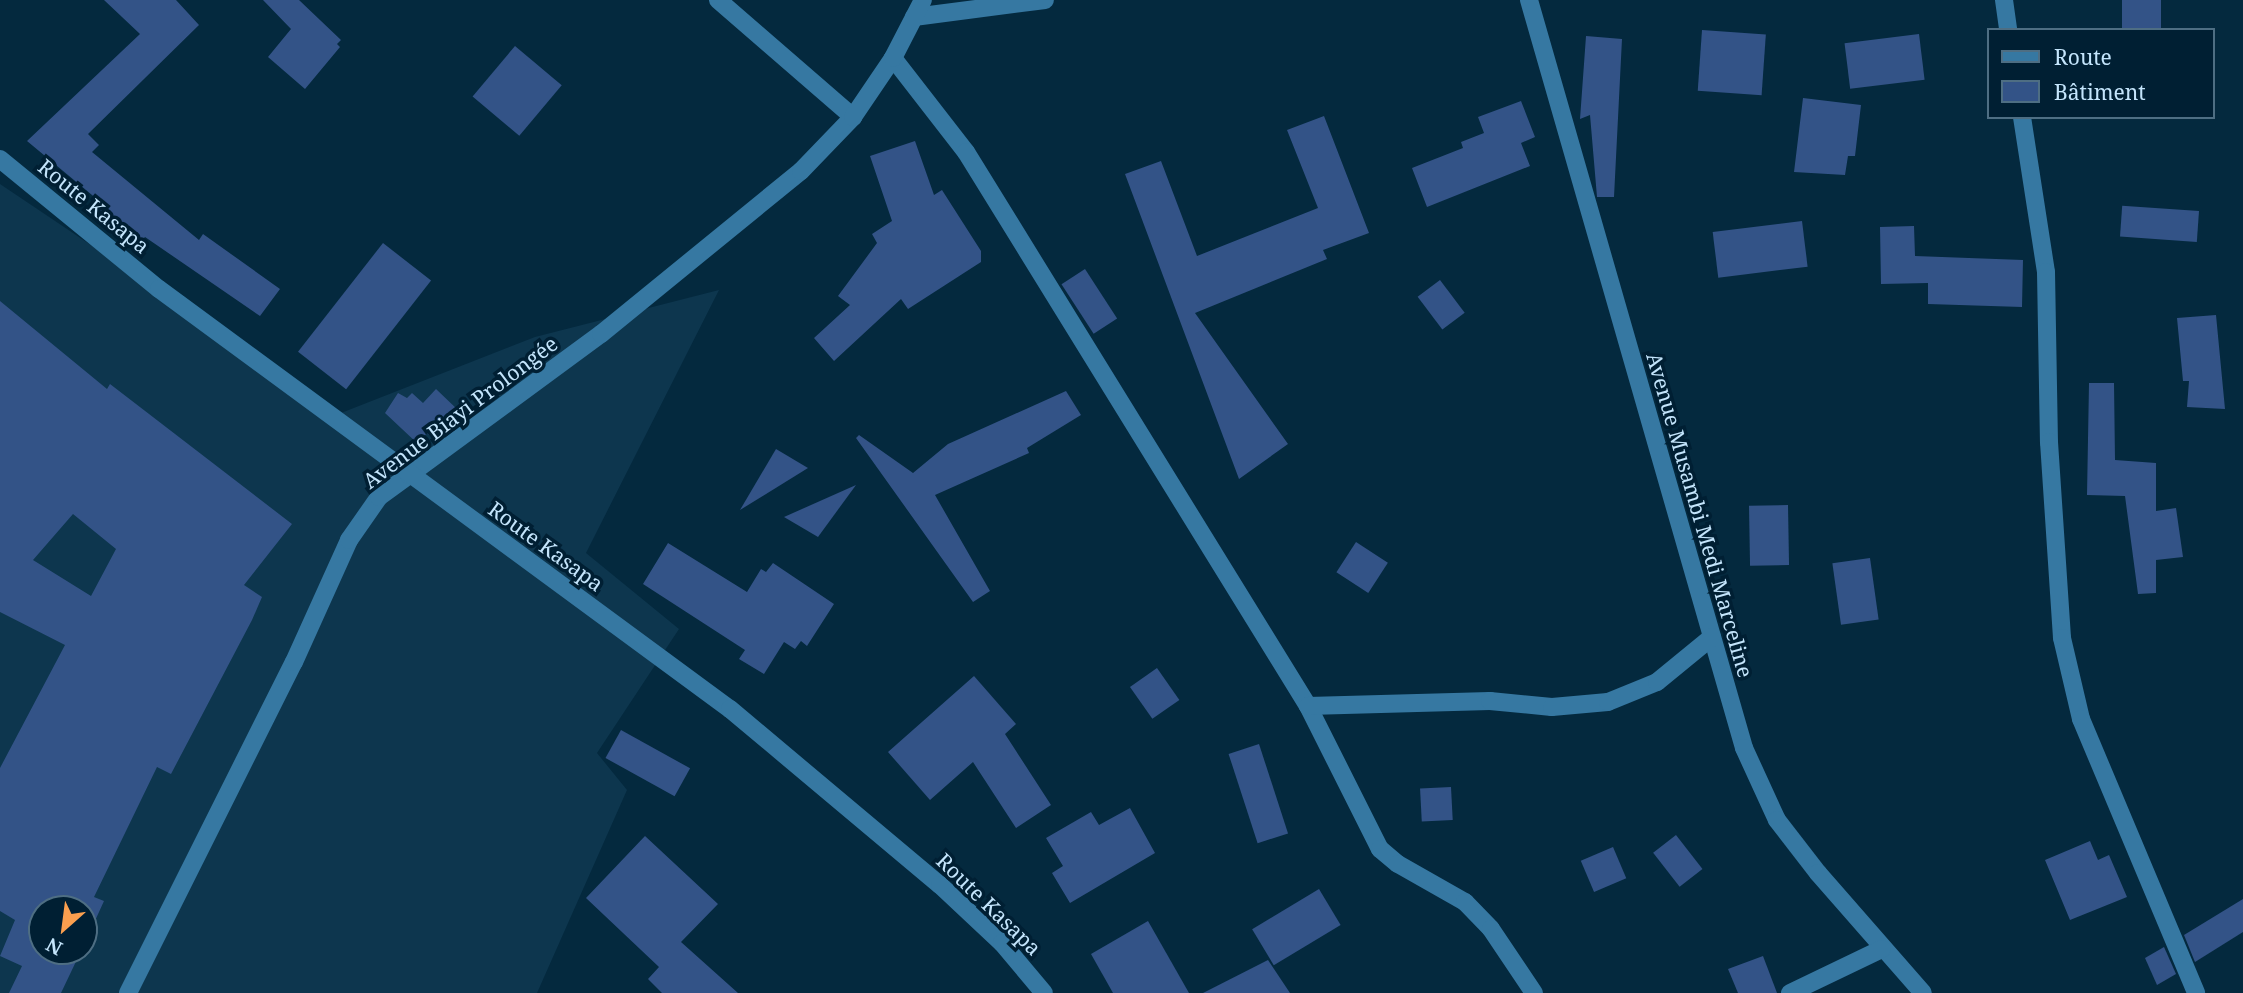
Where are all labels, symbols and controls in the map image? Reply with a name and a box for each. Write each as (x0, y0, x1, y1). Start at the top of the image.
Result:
legend (1988, 28, 2215, 119)
text: Route (2054, 43, 2112, 71)
text: Bâtiment (2054, 78, 2146, 106)
street label: Route Kasapa (33, 153, 155, 259)
street label: Avenue Biayi Prolongée (358, 331, 562, 493)
street label: Avenue Musambi Medi Marceline (1641, 350, 1759, 680)
street label: Route Kasapa (484, 496, 608, 596)
street label: Route Kasapa (931, 848, 1047, 960)
north arrow (28, 895, 98, 965)
text: N (41, 932, 67, 962)

